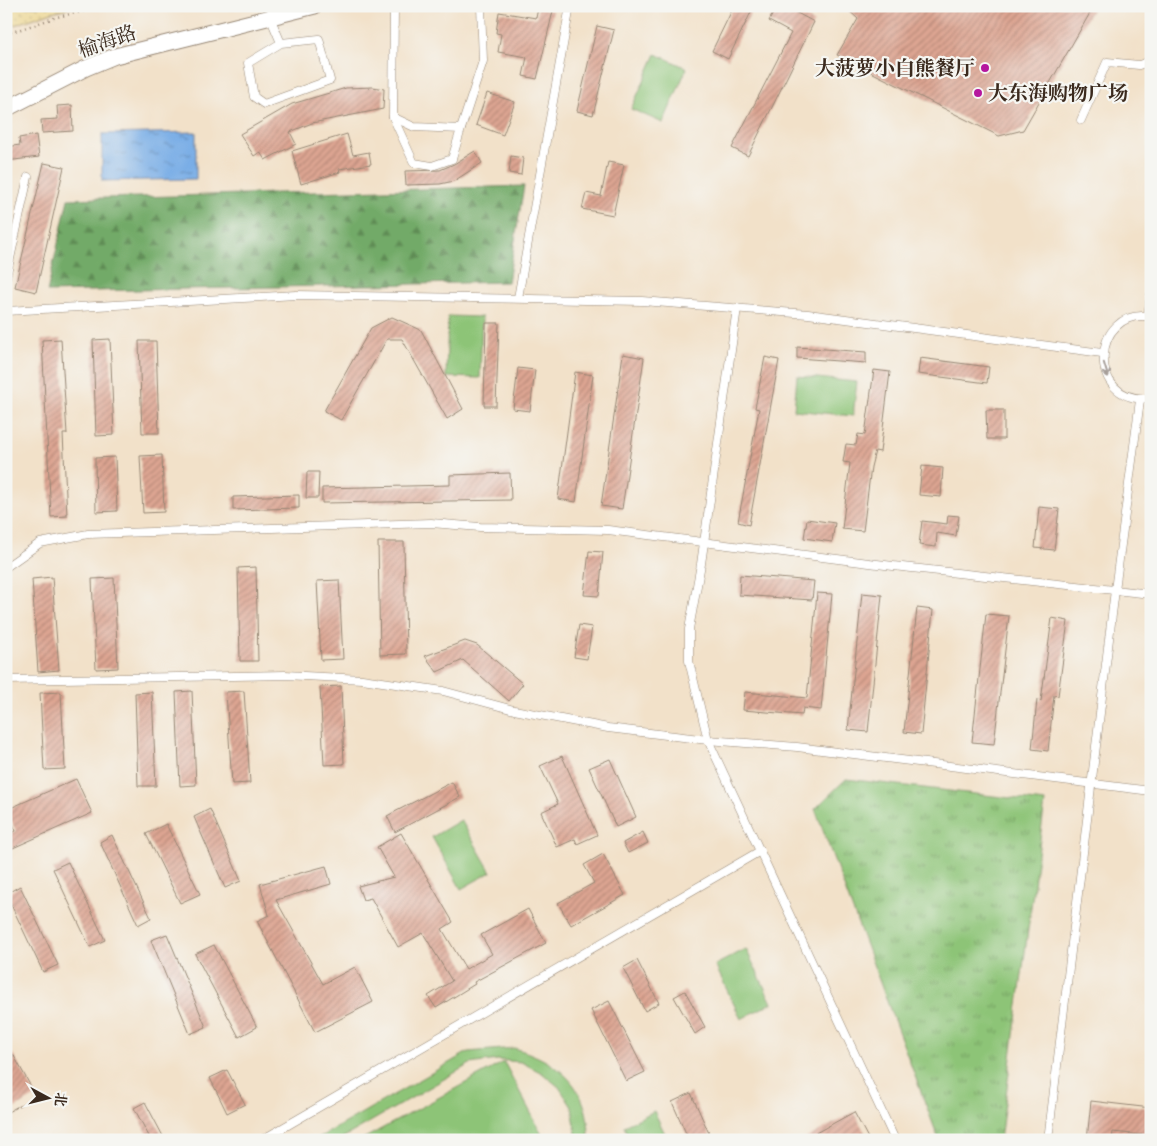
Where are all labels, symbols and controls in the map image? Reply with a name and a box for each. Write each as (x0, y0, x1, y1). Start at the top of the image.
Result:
street label: 榆海路 (75, 21, 140, 64)
place label: 大菠萝小白熊餐厅 (815, 57, 975, 82)
marker: 大菠萝小白熊餐厅 (979, 62, 991, 74)
place label: 大东海购物广场 (988, 82, 1128, 107)
marker: 大东海购物广场 (972, 87, 984, 99)
one-way arrow (1101, 362, 1111, 378)
north arrow (22, 1074, 72, 1124)
text: 北 (50, 1091, 70, 1108)

